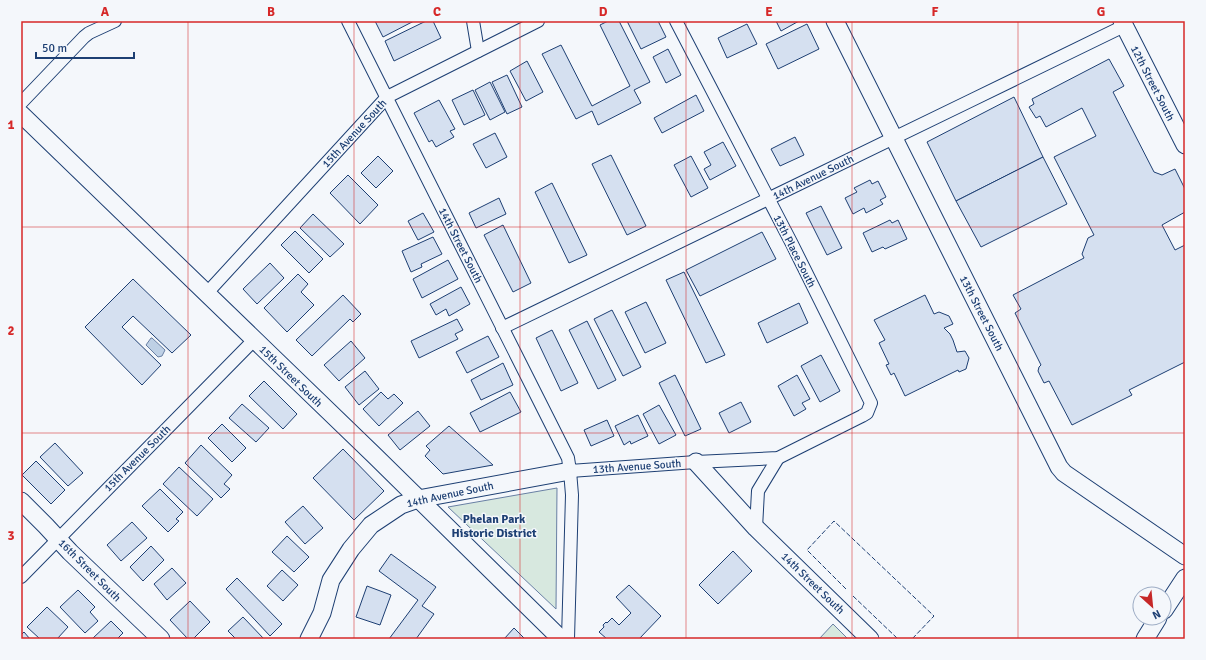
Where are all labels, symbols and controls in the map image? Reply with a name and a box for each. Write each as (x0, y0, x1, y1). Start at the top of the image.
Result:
text: A (101, 4, 110, 20)
text: B (267, 4, 275, 20)
text: C (433, 4, 441, 20)
text: D (599, 4, 608, 20)
text: E (765, 4, 773, 20)
text: F (932, 4, 939, 20)
text: G (1097, 4, 1105, 20)
scale bar (36, 34, 134, 60)
text: 50 m (42, 41, 67, 56)
street label: 12th Street South (1128, 43, 1177, 123)
street label: 15th Avenue South (319, 96, 389, 170)
text: 1 (7, 117, 15, 133)
street label: 14th Avenue South (771, 152, 856, 203)
street label: 14th Street South (436, 205, 485, 285)
street label: 13th Place South (771, 213, 818, 290)
street label: 13th Street South (957, 273, 1006, 353)
text: 2 (7, 323, 15, 339)
street label: 15th Street South (256, 343, 325, 410)
street label: 15th Avenue South (101, 422, 173, 494)
street label: 13th Avenue South (592, 457, 682, 476)
street label: 14th Avenue South (405, 479, 495, 510)
district label: Phelan Park Historic District (452, 512, 537, 541)
text: 3 (7, 528, 15, 544)
street label: 16th Street South (56, 536, 124, 604)
street label: 14th Street South (778, 550, 847, 617)
north arrow (1132, 586, 1172, 626)
text: N (1150, 607, 1163, 622)

